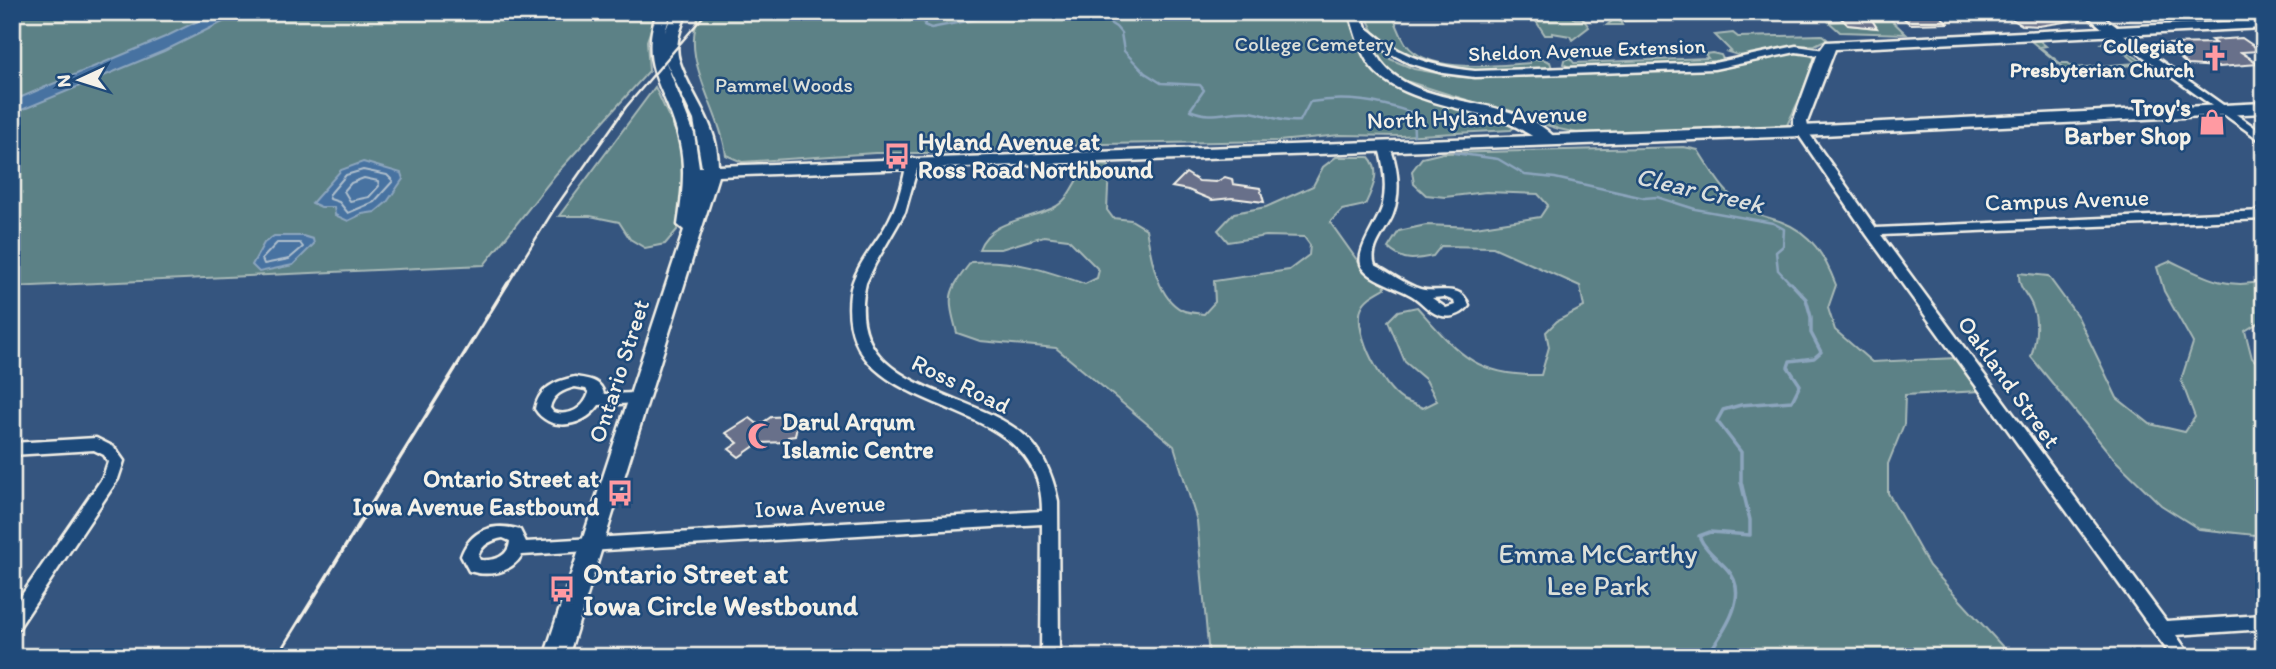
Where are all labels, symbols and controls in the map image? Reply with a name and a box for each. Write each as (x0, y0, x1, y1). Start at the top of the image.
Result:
park label: College Cemetery (1234, 31, 1394, 56)
street label: Sheldon Avenue Extension (1468, 33, 1706, 66)
place label: Collegiate Presbyterian Church (2010, 33, 2194, 83)
church icon: Collegiate Presbyterian Church (2200, 43, 2230, 73)
north arrow (46, 46, 116, 116)
park label: Pammel Woods (715, 72, 853, 97)
text: N (52, 74, 75, 88)
place label: Troy's Barber Shop (2064, 93, 2191, 151)
street label: North Hyland Avenue (1366, 98, 1588, 135)
shop icon: Troy's Barber Shop (2197, 107, 2227, 137)
place label: Hyland Avenue at Ross Road Northbound (918, 127, 1154, 184)
bus stop icon: Hyland Avenue at Ross Road Northbound (882, 141, 912, 171)
water label: Clear Creek (1633, 160, 1769, 221)
street label: Campus Avenue (1984, 182, 2150, 217)
street label: Ontario Street (582, 295, 655, 446)
street label: Oakland Street (1952, 310, 2067, 454)
street label: Ross Road (907, 347, 1015, 420)
place label: Darul Arqum Islamic Centre (782, 407, 934, 464)
mosque icon: Darul Arqum Islamic Centre (746, 421, 776, 451)
place label: Ontario Street at Iowa Avenue Eastbound (353, 464, 599, 521)
bus stop icon: Ontario Street at Iowa Avenue Eastbound (605, 478, 635, 508)
street label: Iowa Avenue (754, 488, 886, 523)
park label: Emma McCarthy Lee Park (1499, 536, 1697, 602)
place label: Ontario Street at Iowa Circle Westbound (583, 556, 859, 622)
bus stop icon: Ontario Street at Iowa Circle Westbound (547, 574, 577, 604)

